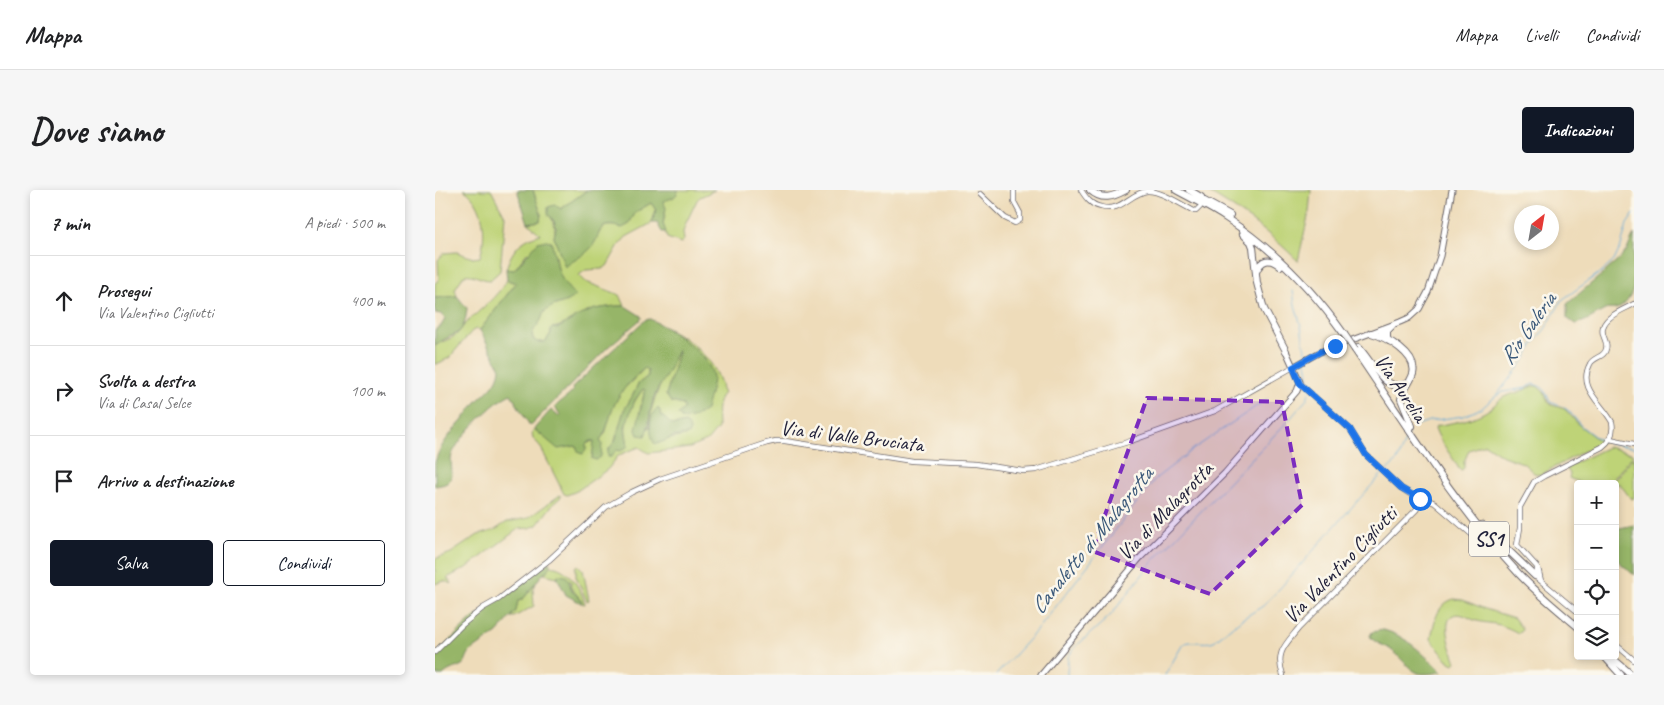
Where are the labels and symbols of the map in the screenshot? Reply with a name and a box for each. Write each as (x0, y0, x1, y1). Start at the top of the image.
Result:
north arrow (1514, 205, 1559, 250)
water label: Rio Galeria (1493, 285, 1564, 370)
route end (1324, 335, 1347, 358)
street label: Via Aurelia (1369, 349, 1435, 429)
street label: Via di Valle Bruciata (779, 414, 927, 458)
street label: Via di Malagrotta (1112, 455, 1220, 566)
water label: Canaletto di Malagrotta (1024, 459, 1161, 620)
route start (1409, 488, 1432, 511)
street label: Via Valentino Cigliutti (1278, 499, 1405, 629)
road number: SS1 (1469, 522, 1509, 556)

